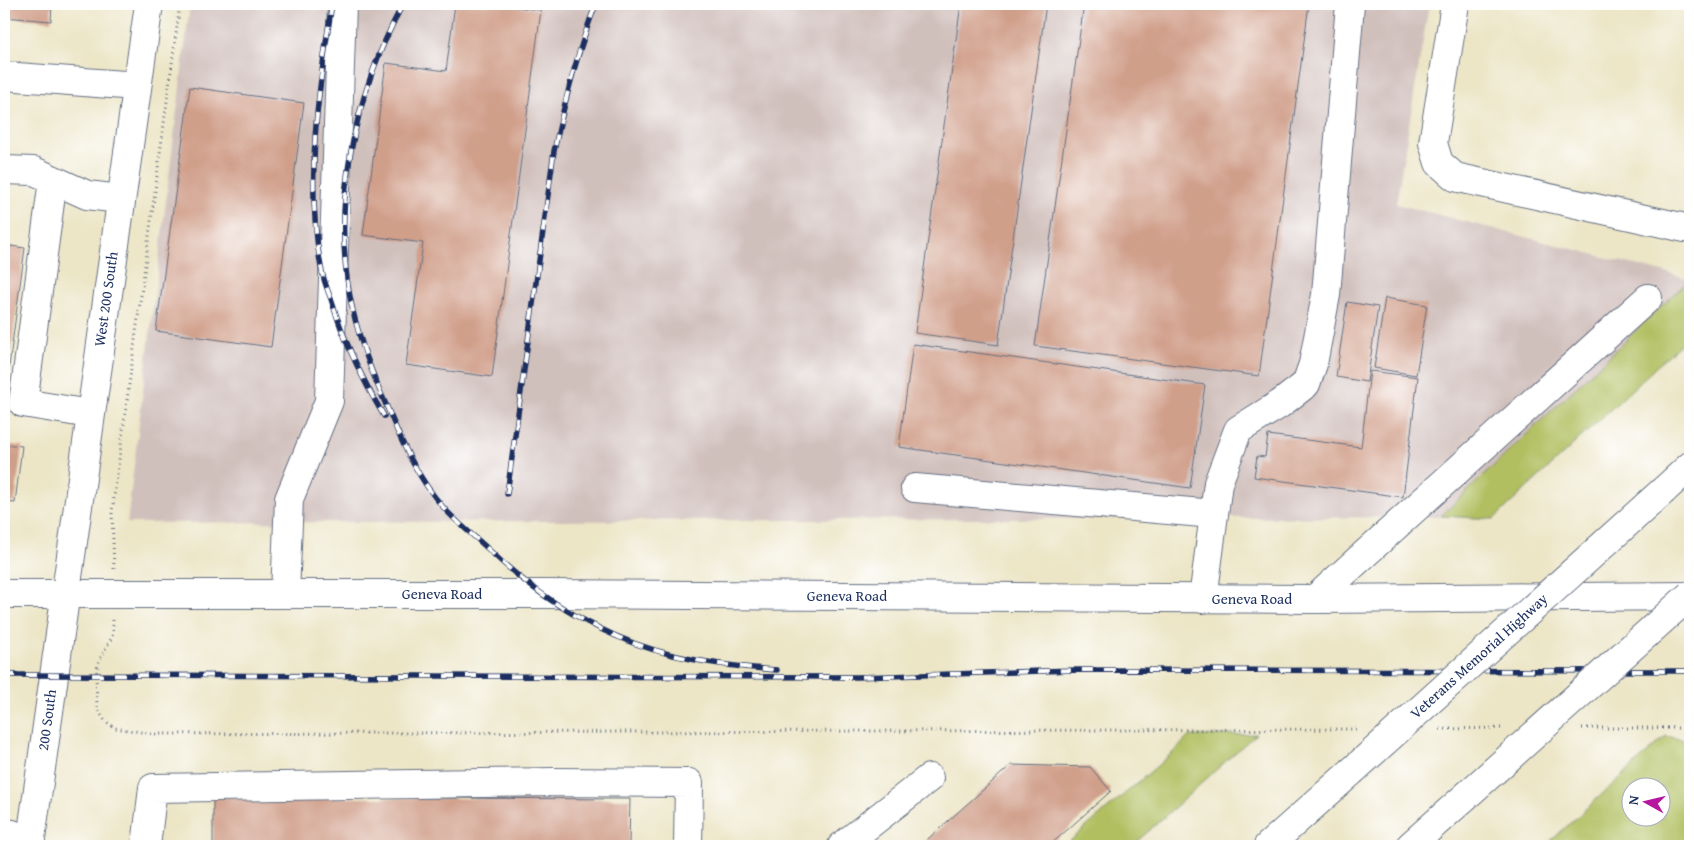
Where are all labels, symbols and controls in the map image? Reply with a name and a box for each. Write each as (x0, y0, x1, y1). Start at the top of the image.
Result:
street label: West 200 South (88, 250, 123, 348)
street label: Geneva Road (402, 583, 482, 604)
street label: Geneva Road (807, 585, 887, 606)
street label: Geneva Road (1212, 588, 1292, 609)
street label: Veterans Memorial Highway (1405, 588, 1552, 723)
street label: 200 South (32, 687, 61, 752)
north arrow (1622, 778, 1672, 828)
text: N (1623, 794, 1644, 806)

